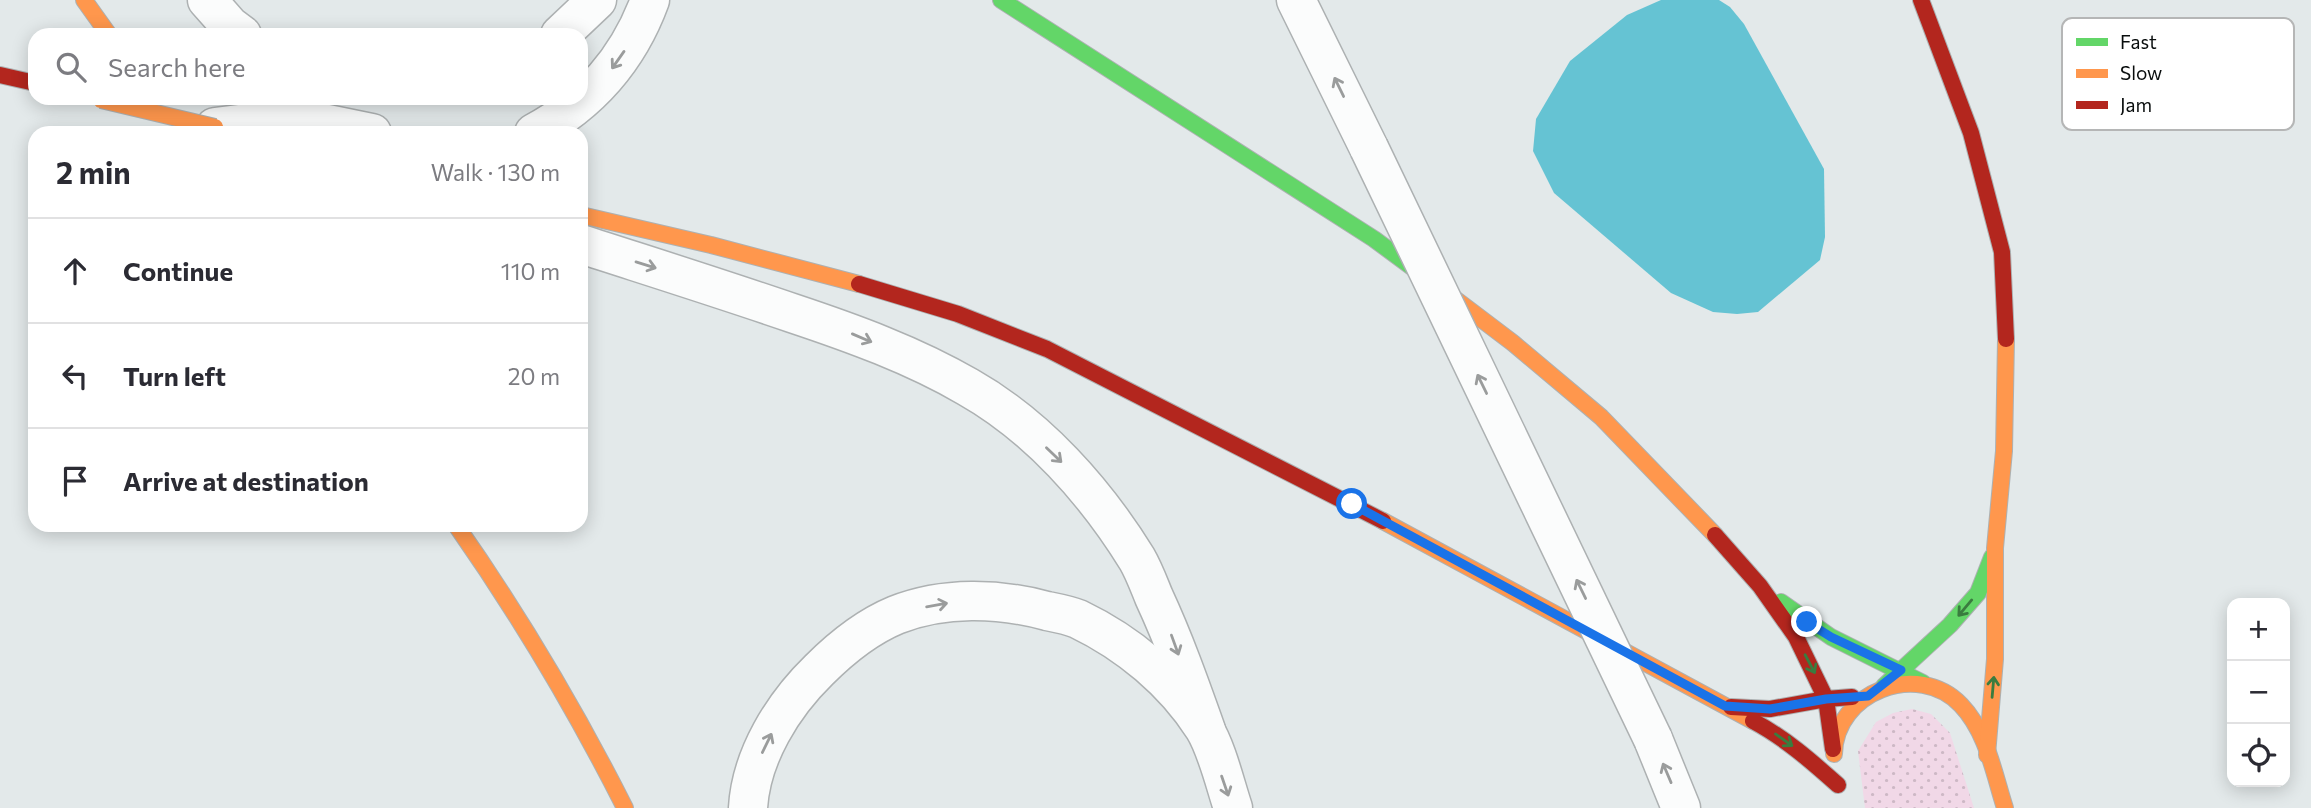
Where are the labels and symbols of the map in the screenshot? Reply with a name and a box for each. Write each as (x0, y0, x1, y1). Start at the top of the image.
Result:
legend (2062, 18, 2294, 130)
text: Fast (2120, 30, 2157, 53)
one-way arrow (611, 50, 625, 69)
text: Slow (2120, 61, 2162, 84)
one-way arrow (1332, 77, 1345, 98)
text: Jam (2120, 93, 2152, 116)
one-way arrow (635, 259, 657, 272)
one-way arrow (850, 332, 872, 345)
one-way arrow (1475, 374, 1488, 395)
one-way arrow (1046, 446, 1063, 463)
route start (1336, 488, 1367, 519)
one-way arrow (1573, 579, 1587, 600)
one-way arrow (925, 598, 948, 611)
one-way arrow (1957, 599, 1972, 617)
route end (1791, 606, 1822, 637)
one-way arrow (1170, 634, 1182, 656)
one-way arrow (1804, 653, 1817, 674)
one-way arrow (1987, 676, 2000, 699)
one-way arrow (761, 733, 774, 754)
one-way arrow (1774, 733, 1793, 747)
one-way arrow (1660, 763, 1673, 785)
one-way arrow (1220, 775, 1232, 797)

